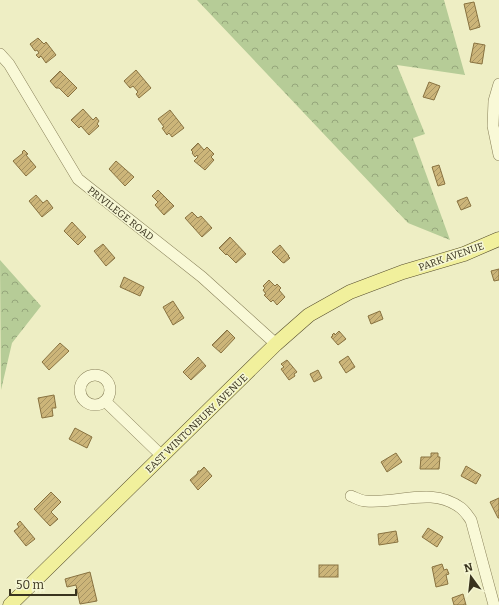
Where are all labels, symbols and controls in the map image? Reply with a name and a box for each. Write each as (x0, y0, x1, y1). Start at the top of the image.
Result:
street label: PRIVILEGE ROAD (85, 184, 156, 243)
street label: PARK AVENUE (417, 240, 486, 274)
street label: EAST WINTONBURY AVENUE (143, 372, 250, 476)
north arrow (451, 557, 491, 597)
text: N (463, 560, 475, 575)
scale bar (10, 571, 76, 597)
text: 50 m (16, 578, 45, 592)

